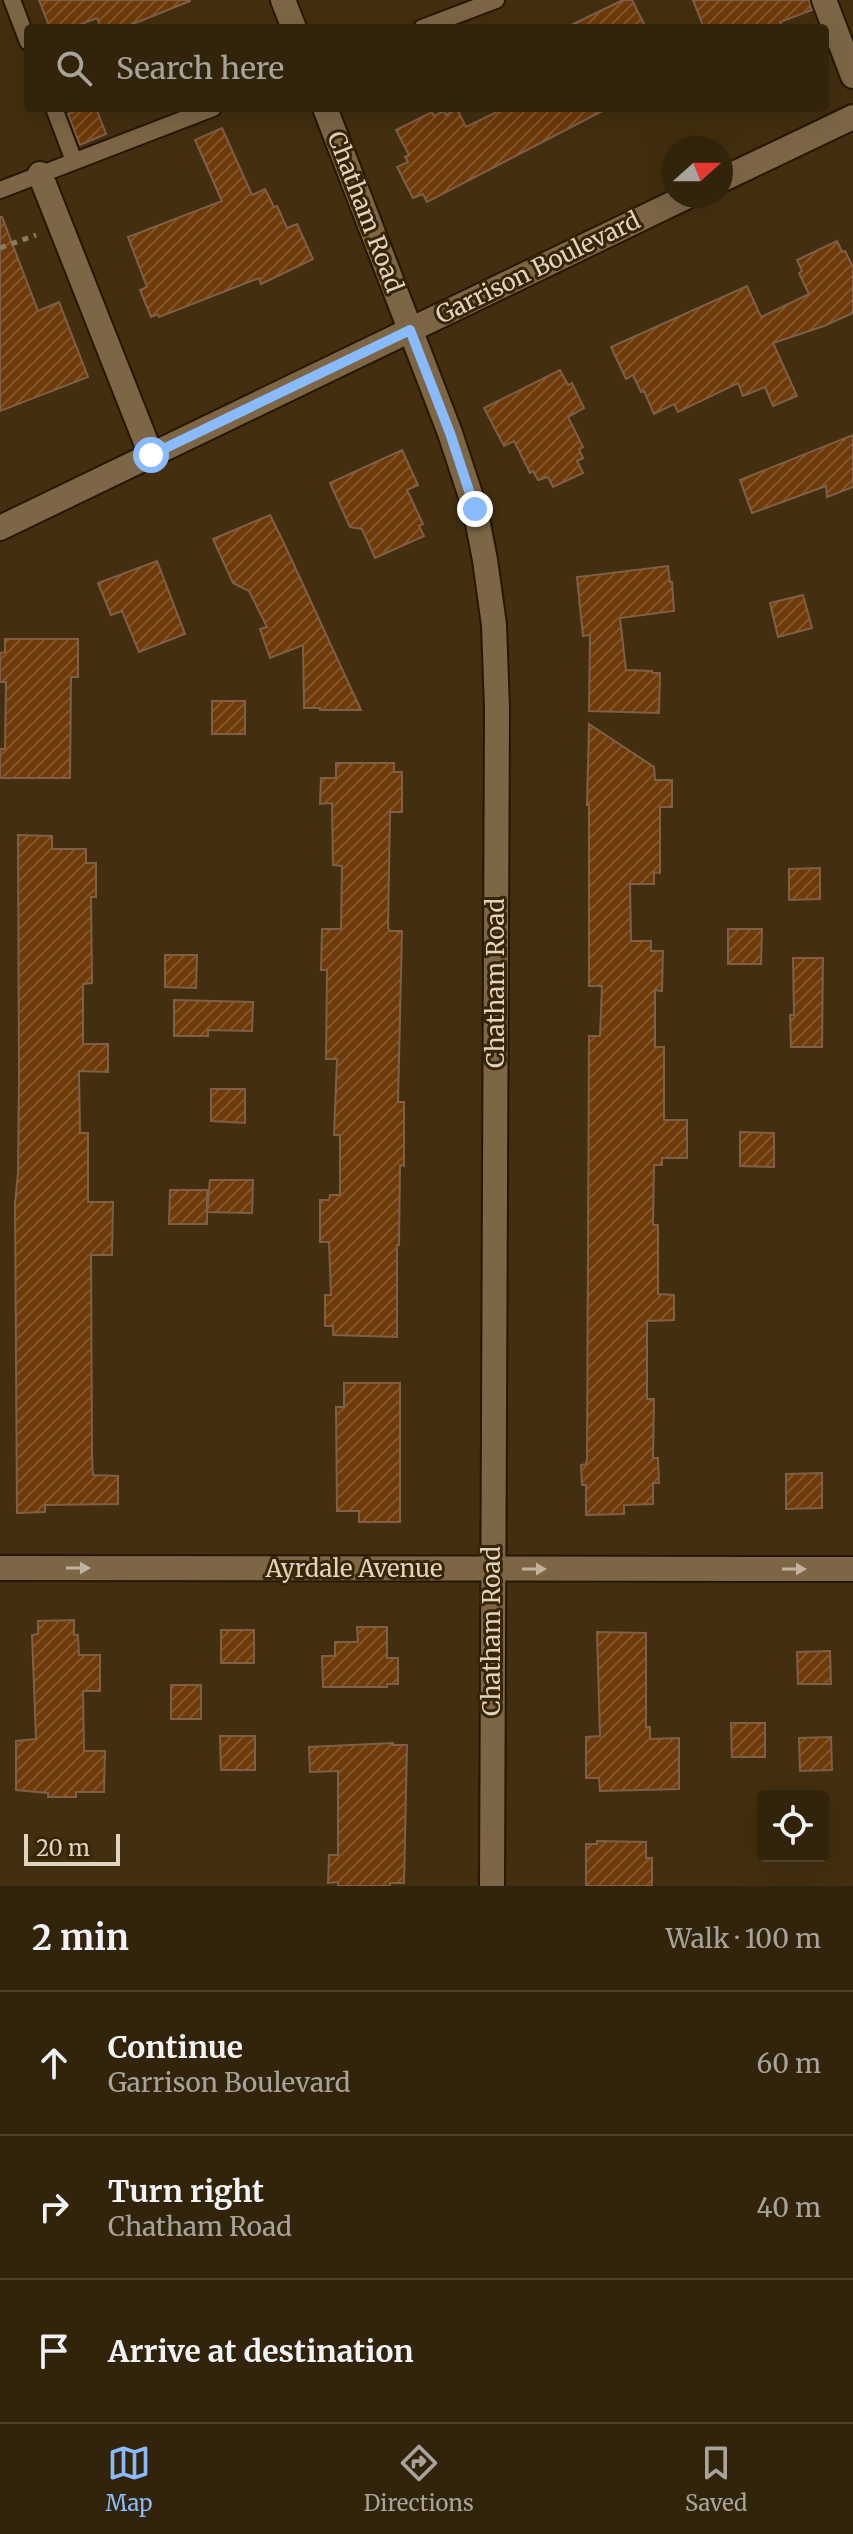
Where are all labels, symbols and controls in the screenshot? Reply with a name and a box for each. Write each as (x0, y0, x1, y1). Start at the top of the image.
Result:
search box (24, 24, 829, 112)
icon: search (52, 46, 96, 90)
text: Search here (116, 49, 284, 87)
street label: Chatham Road (321, 127, 410, 297)
north arrow (661, 136, 733, 208)
street label: Garrison Boulevard (430, 205, 645, 331)
route start (133, 437, 169, 473)
route end (457, 491, 493, 527)
street label: Chatham Road (480, 898, 511, 1068)
street label: Chatham Road (476, 1546, 507, 1716)
street label: Ayrdale Avenue (265, 1553, 442, 1584)
one-way arrow (66, 1562, 91, 1574)
one-way arrow (522, 1563, 547, 1575)
one-way arrow (782, 1563, 807, 1575)
map controls (757, 1790, 829, 1862)
button: locate (757, 1790, 829, 1862)
scale bar (24, 1830, 120, 1866)
text: 20 m (36, 1834, 90, 1862)
text: 2 min (32, 1917, 129, 1959)
text: Walk · 100 m (666, 1922, 821, 1955)
text: Continue (108, 2028, 243, 2066)
icon: ahead (32, 2041, 76, 2085)
text: 60 m (757, 2047, 821, 2080)
text: Garrison Boulevard (108, 2066, 350, 2099)
text: Turn right (108, 2172, 264, 2210)
icon: right (32, 2185, 76, 2229)
text: 40 m (757, 2191, 821, 2224)
text: Chatham Road (108, 2210, 292, 2243)
icon: arrive (32, 2329, 76, 2373)
text: Arrive at destination (108, 2332, 414, 2370)
tab: Map (106, 2441, 153, 2517)
tab: Directions (364, 2441, 474, 2517)
tab: Saved (685, 2441, 747, 2517)

